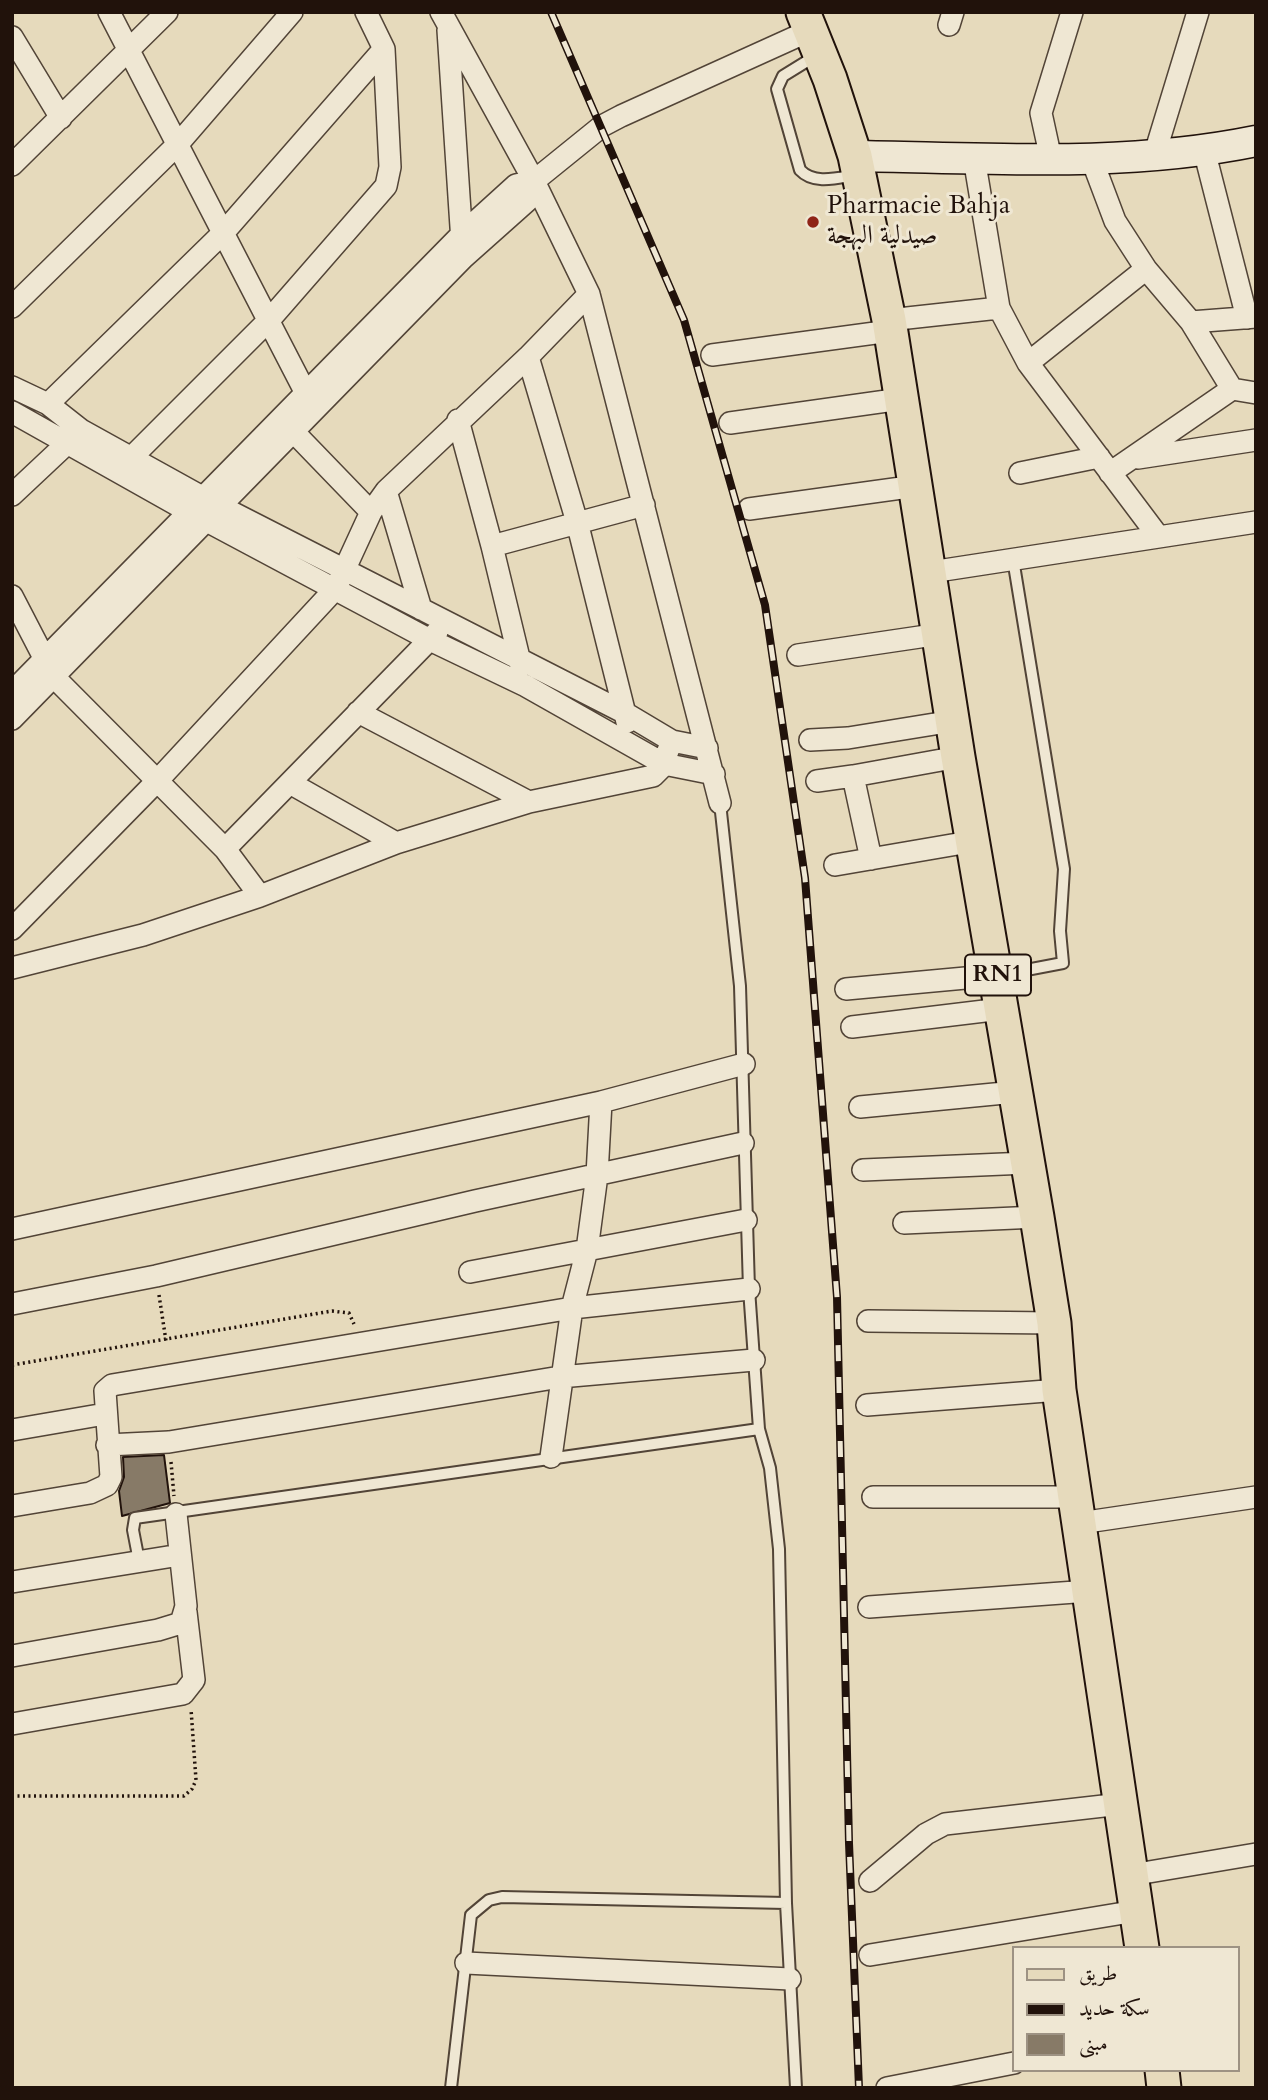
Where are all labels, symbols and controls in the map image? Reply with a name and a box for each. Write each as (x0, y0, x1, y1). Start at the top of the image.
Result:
place label: Pharmacie Bahja صيدلية البهجة (827, 191, 1010, 252)
marker: Pharmacie Bahja صيدلية البهجة (805, 214, 821, 230)
road number: RN1 (965, 954, 1031, 995)
legend (1012, 1946, 1240, 2072)
text: طريق (1079, 1959, 1117, 1988)
text: سكة حديد (1079, 1994, 1150, 2023)
text: مبنى (1079, 2029, 1108, 2058)

